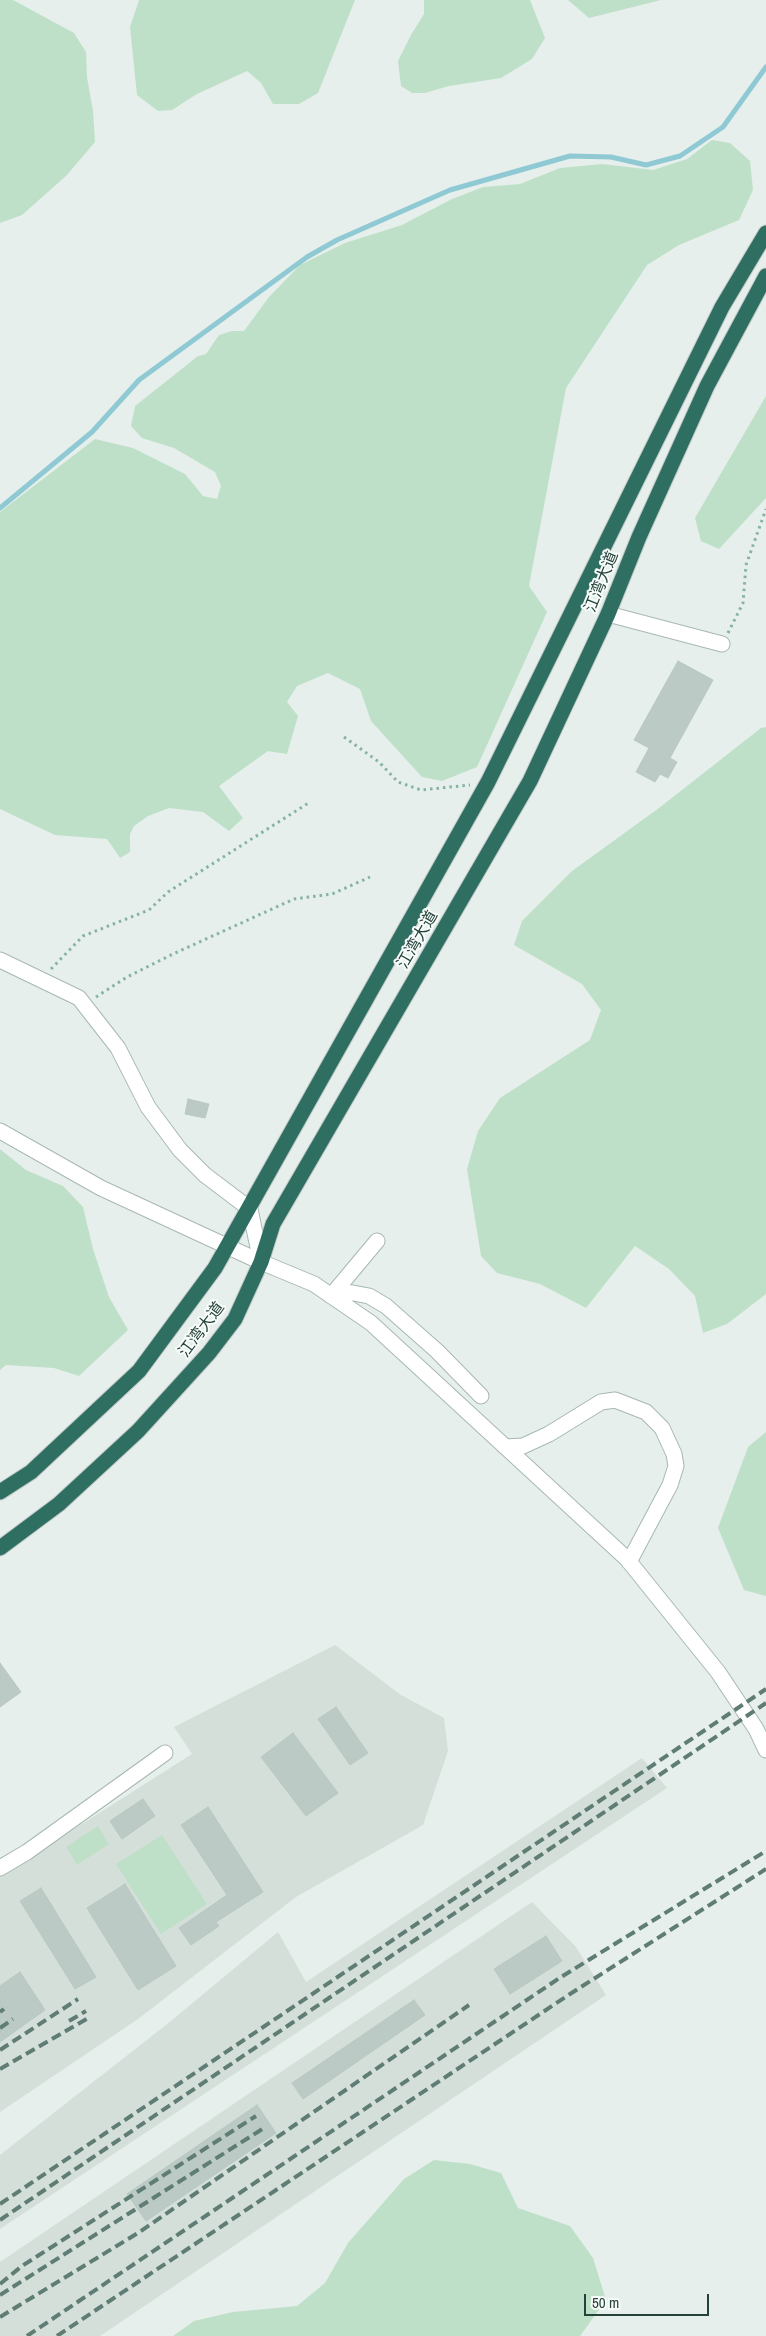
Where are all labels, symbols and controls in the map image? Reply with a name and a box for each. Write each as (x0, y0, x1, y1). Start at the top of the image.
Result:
street label: 江湾大道 (581, 549, 623, 615)
street label: 江湾大道 (394, 907, 442, 973)
street label: 江湾大道 (175, 1299, 229, 1361)
scale bar (586, 2284, 711, 2316)
text: 50 m (592, 2292, 619, 2313)

